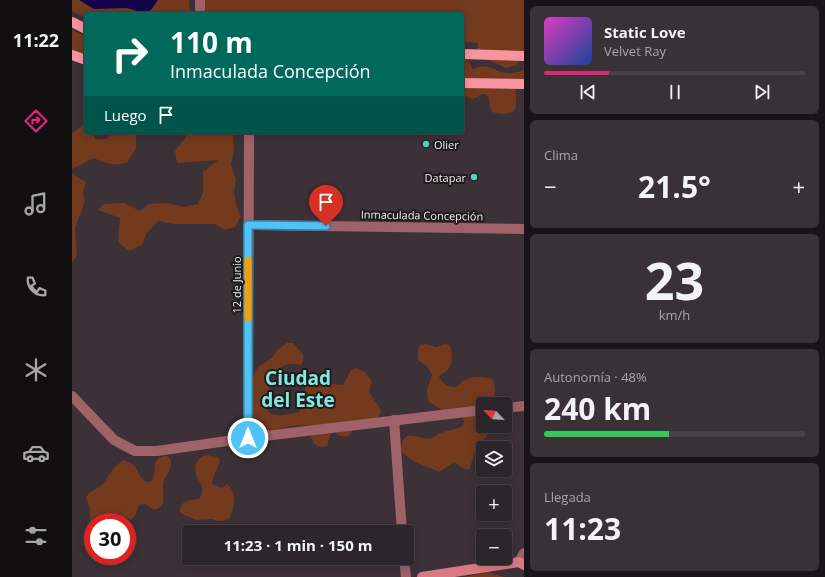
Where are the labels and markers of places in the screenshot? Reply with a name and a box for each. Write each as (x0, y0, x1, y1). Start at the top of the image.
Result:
place label: Olier (434, 137, 459, 152)
marker: Olier (421, 139, 431, 149)
place label: Datapar (425, 170, 467, 185)
marker: Datapar (469, 172, 479, 182)
pin (309, 185, 343, 226)

